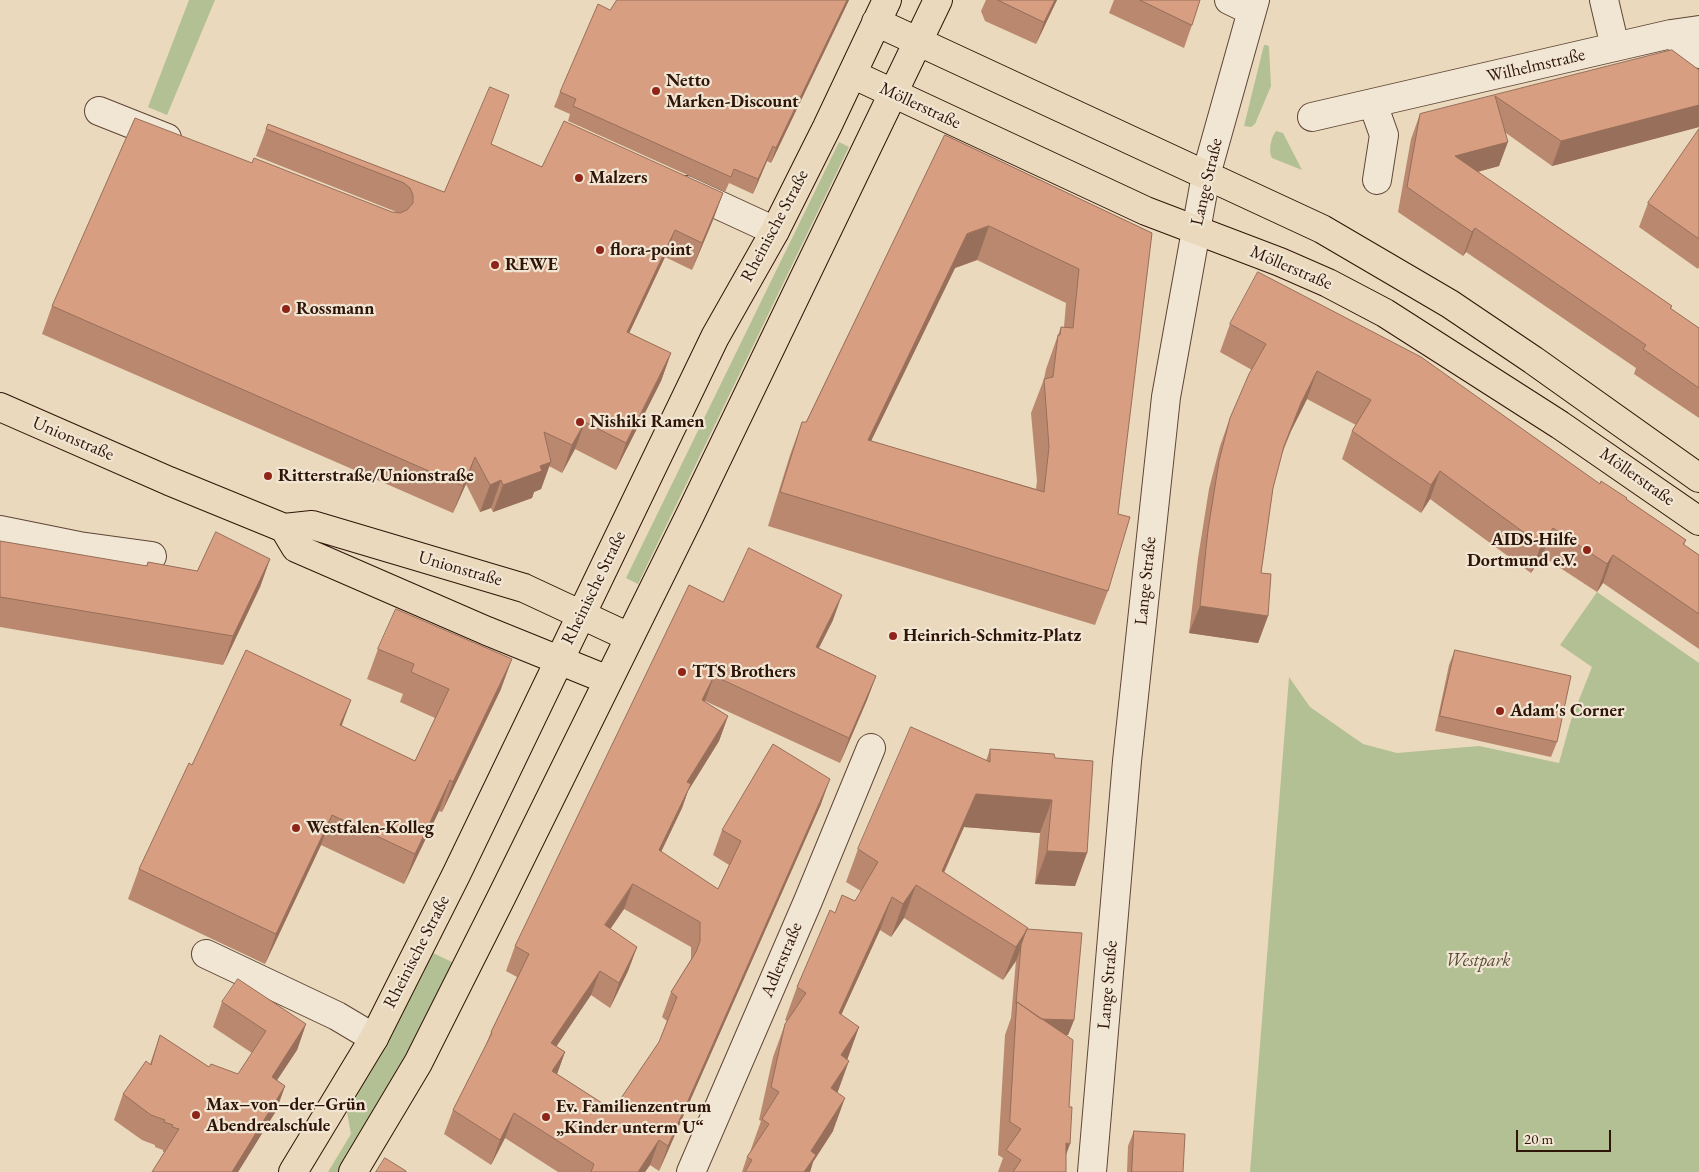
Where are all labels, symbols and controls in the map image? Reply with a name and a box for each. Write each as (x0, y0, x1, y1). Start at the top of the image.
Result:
street label: Wilhelmstraße (1485, 44, 1587, 88)
place label: Netto Marken-Discount (666, 70, 799, 112)
street label: Möllerstraße (876, 78, 964, 134)
marker: Netto Marken-Discount (650, 85, 662, 97)
street label: Lange Straße (1186, 136, 1228, 228)
street label: Rheinische Straße (736, 166, 814, 286)
place label: Malzers (589, 167, 647, 189)
marker: Malzers (573, 172, 585, 184)
place label: flora-point (610, 239, 692, 261)
street label: Möllerstraße (1247, 241, 1335, 295)
marker: flora-point (594, 244, 606, 256)
place label: REWE (505, 254, 558, 276)
marker: REWE (489, 259, 501, 271)
place label: Rossmann (296, 298, 374, 320)
marker: Rossmann (280, 303, 292, 315)
place label: Nishiki Ramen (590, 411, 705, 433)
street label: Unionstraße (29, 412, 117, 466)
marker: Nishiki Ramen (574, 416, 586, 428)
street label: Möllerstraße (1595, 443, 1679, 511)
place label: Ritterstraße/Unionstraße (278, 465, 474, 487)
marker: Ritterstraße/Unionstraße (262, 470, 274, 482)
street label: Rheinische Straße (557, 528, 631, 648)
place label: AIDS-Hilfe Dortmund e.V. (1467, 529, 1577, 572)
street label: Lange Straße (1131, 536, 1161, 626)
marker: AIDS-Hilfe Dortmund e.V. (1581, 544, 1593, 556)
street label: Unionstraße (416, 547, 504, 591)
place label: Heinrich-Schmitz-Platz (903, 625, 1081, 647)
marker: Heinrich-Schmitz-Platz (887, 630, 899, 642)
place label: TTS Brothers (692, 661, 796, 683)
marker: TTS Brothers (676, 666, 688, 678)
place label: Adam's Corner (1510, 700, 1624, 722)
marker: Adam's Corner (1494, 705, 1506, 717)
place label: Westfalen-Kolleg (306, 817, 434, 839)
marker: Westfalen-Kolleg (290, 822, 302, 834)
street label: Rheinische Straße (379, 892, 455, 1012)
street label: Adlerstraße (756, 919, 808, 1001)
street label: Lange Straße (1093, 940, 1123, 1030)
park label: Westpark (1446, 950, 1510, 972)
place label: Max–von–der–Grün Abendrealschule (206, 1094, 366, 1136)
place label: Ev. Familienzentrum „Kinder unterm U“ (556, 1096, 711, 1138)
marker: Max–von–der–Grün Abendrealschule (190, 1109, 202, 1121)
marker: Ev. Familienzentrum „Kinder unterm U“ (540, 1111, 552, 1123)
scale bar (1519, 1120, 1614, 1152)
text: 20 m (1524, 1129, 1553, 1148)

